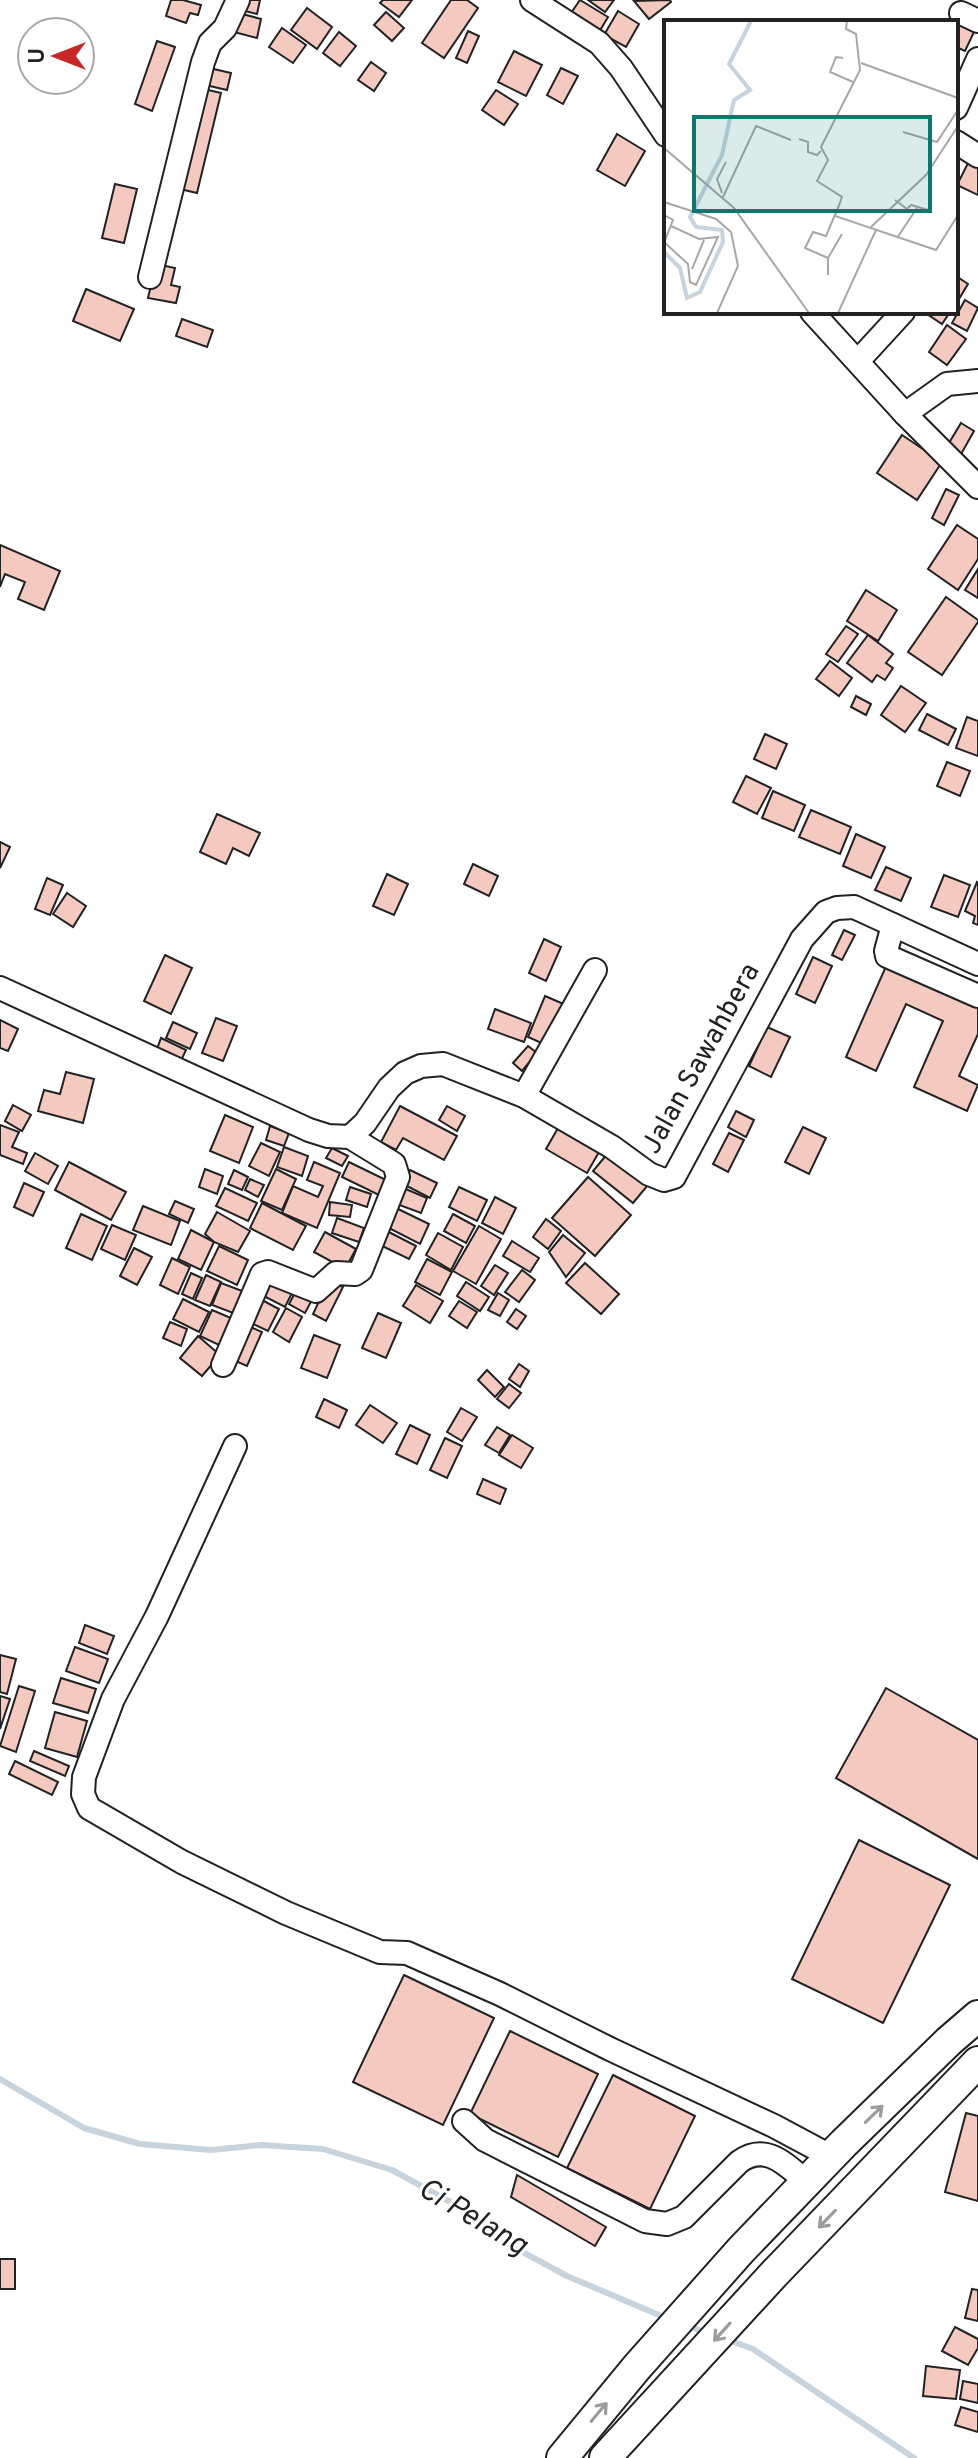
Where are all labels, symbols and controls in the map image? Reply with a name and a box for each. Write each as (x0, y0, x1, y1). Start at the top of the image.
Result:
north arrow (16, 16, 96, 96)
inset map (664, 20, 958, 314)
text: U (25, 48, 52, 64)
street label: Jalan Sawahbera (635, 957, 769, 1161)
one-way arrow (864, 2104, 884, 2123)
water label: Ci Pelang (410, 2171, 534, 2265)
one-way arrow (817, 2209, 836, 2229)
one-way arrow (714, 2321, 732, 2341)
one-way arrow (590, 2402, 608, 2423)

